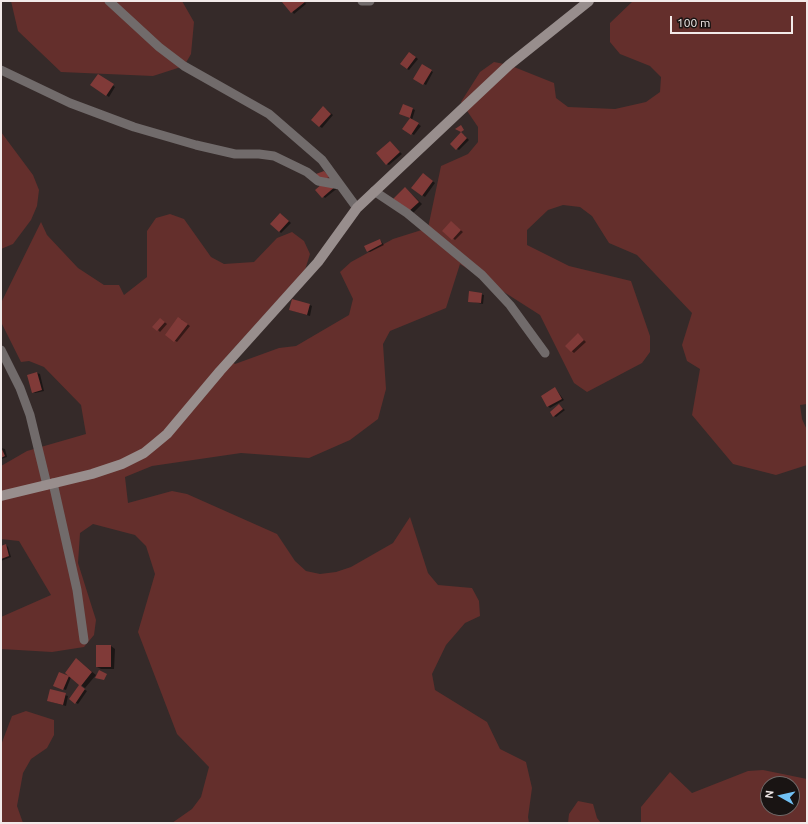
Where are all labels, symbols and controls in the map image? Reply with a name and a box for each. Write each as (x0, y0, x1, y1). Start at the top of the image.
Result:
scale bar (672, 8, 795, 34)
text: 100 m (677, 16, 710, 29)
north arrow (760, 776, 800, 816)
text: N (763, 790, 776, 799)

